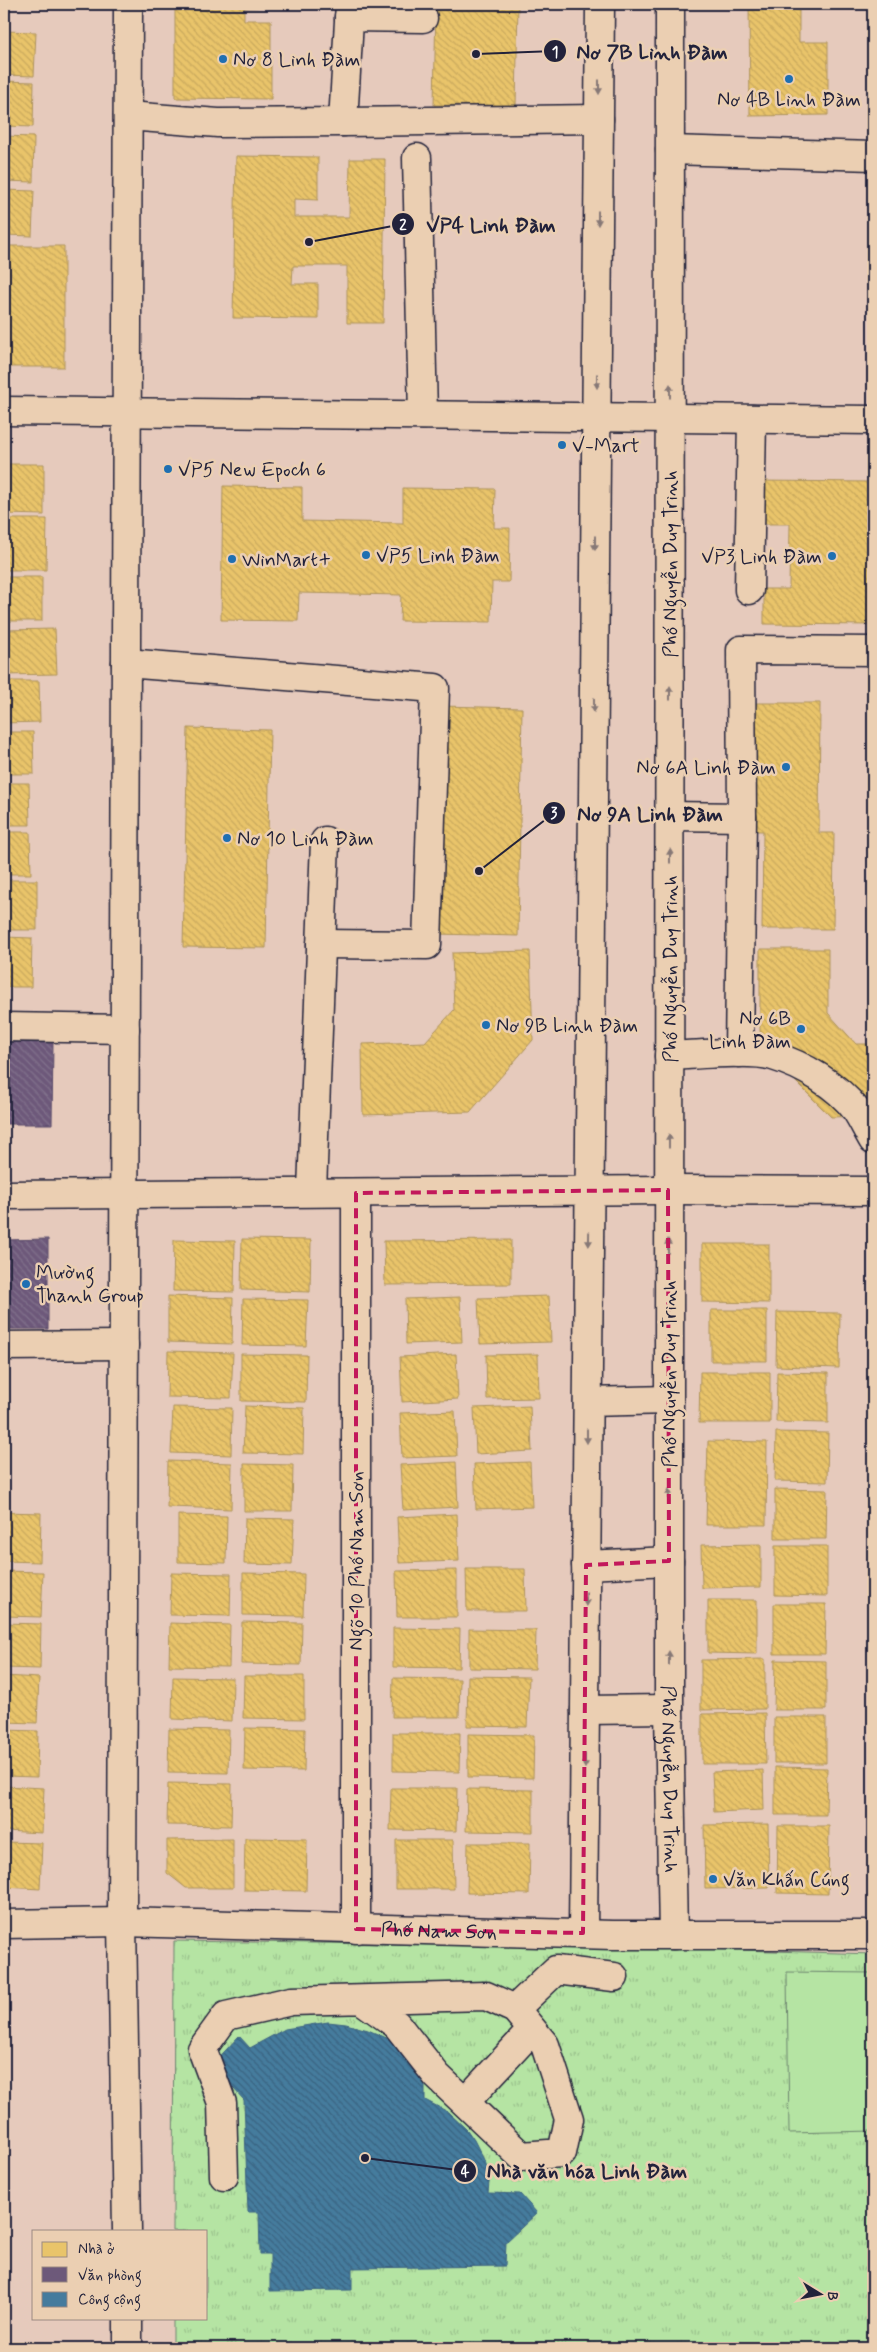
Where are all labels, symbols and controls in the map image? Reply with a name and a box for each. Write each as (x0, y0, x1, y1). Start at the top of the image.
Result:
callout: Nơ 7B Linh Đàm (543, 33, 736, 69)
text: Nơ 7B Linh Đàm (576, 39, 728, 67)
text: 1 (552, 43, 558, 63)
place label: Nơ 8 Linh Đàm (233, 47, 360, 74)
marker: Nơ 8 Linh Đàm (217, 53, 229, 65)
marker: Nơ 4B Linh Đàm (783, 73, 795, 85)
one-way arrow (595, 80, 603, 96)
place label: Nơ 4B Linh Đàm (717, 87, 861, 114)
callout: VP4 Linh Đàm (391, 206, 565, 242)
one-way arrow (594, 210, 602, 226)
text: VP4 Linh Đàm (426, 212, 556, 240)
text: 2 (399, 216, 407, 236)
one-way arrow (593, 373, 601, 389)
one-way arrow (666, 383, 674, 399)
place label: V-Mart (572, 433, 639, 460)
marker: V-Mart (556, 439, 568, 451)
place label: VP5 New Epoch 6 (178, 457, 326, 484)
marker: VP5 New Epoch 6 (162, 463, 174, 475)
street label: Phố Nguyễn Duy Trinh (658, 470, 687, 658)
one-way arrow (591, 535, 599, 551)
place label: VP5 Linh Đàm (376, 543, 500, 570)
place label: VP3 Linh Đàm (701, 544, 822, 571)
place label: WinMart+ (242, 547, 331, 574)
marker: VP5 Linh Đàm (360, 549, 372, 561)
marker: VP3 Linh Đàm (826, 550, 838, 562)
marker: WinMart+ (226, 553, 238, 565)
one-way arrow (666, 685, 674, 701)
one-way arrow (590, 698, 598, 714)
place label: Nơ 6A Linh Đàm (636, 755, 776, 782)
marker: Nơ 6A Linh Đàm (780, 761, 792, 773)
callout: Nơ 9A Linh Đàm (542, 795, 733, 831)
text: Nơ 9A Linh Đàm (577, 801, 723, 829)
text: 3 (551, 804, 558, 824)
place label: Nơ 10 Linh Đàm (237, 826, 374, 853)
marker: Nơ 10 Linh Đàm (221, 832, 233, 844)
one-way arrow (666, 848, 674, 864)
street label: Phố Nguyễn Duy Trinh (658, 875, 687, 1063)
place label: Nơ 6B Linh Đàm (709, 1006, 791, 1056)
place label: Nơ 9B Linh Đàm (496, 1013, 638, 1040)
marker: Nơ 9B Linh Đàm (480, 1019, 492, 1031)
marker: Nơ 6B Linh Đàm (795, 1023, 807, 1035)
one-way arrow (665, 1133, 673, 1149)
one-way arrow (585, 1231, 593, 1247)
one-way arrow (664, 1238, 672, 1254)
place label: Mường Thanh Group (36, 1260, 144, 1310)
marker: Mường Thanh Group (20, 1278, 32, 1290)
street label: Phố Nguyễn Duy Trinh (657, 1280, 686, 1468)
one-way arrow (583, 1428, 591, 1444)
street label: Ngõ 10 Phố Nam Sơn (344, 1471, 373, 1651)
one-way arrow (665, 1488, 673, 1504)
one-way arrow (582, 1591, 590, 1607)
one-way arrow (665, 1650, 673, 1666)
street label: Phố Nguyễn Duy Trinh (652, 1685, 684, 1873)
one-way arrow (581, 1753, 589, 1769)
place label: Văn Khấn Cúng (723, 1867, 850, 1896)
marker: Văn Khấn Cúng (707, 1873, 719, 1885)
street label: Phố Nam Sơn (380, 1917, 497, 1947)
callout: Nhà văn hóa Linh Đàm (452, 2153, 696, 2189)
text: Nhà văn hóa Linh Đàm (487, 2158, 687, 2186)
text: 4 (461, 2162, 470, 2182)
legend (32, 2230, 208, 2320)
text: Nhà ở (78, 2240, 115, 2260)
text: Văn phòng (78, 2266, 142, 2287)
north arrow (794, 2270, 844, 2320)
text: Công cộng (78, 2290, 141, 2311)
text: B (822, 2290, 841, 2302)

